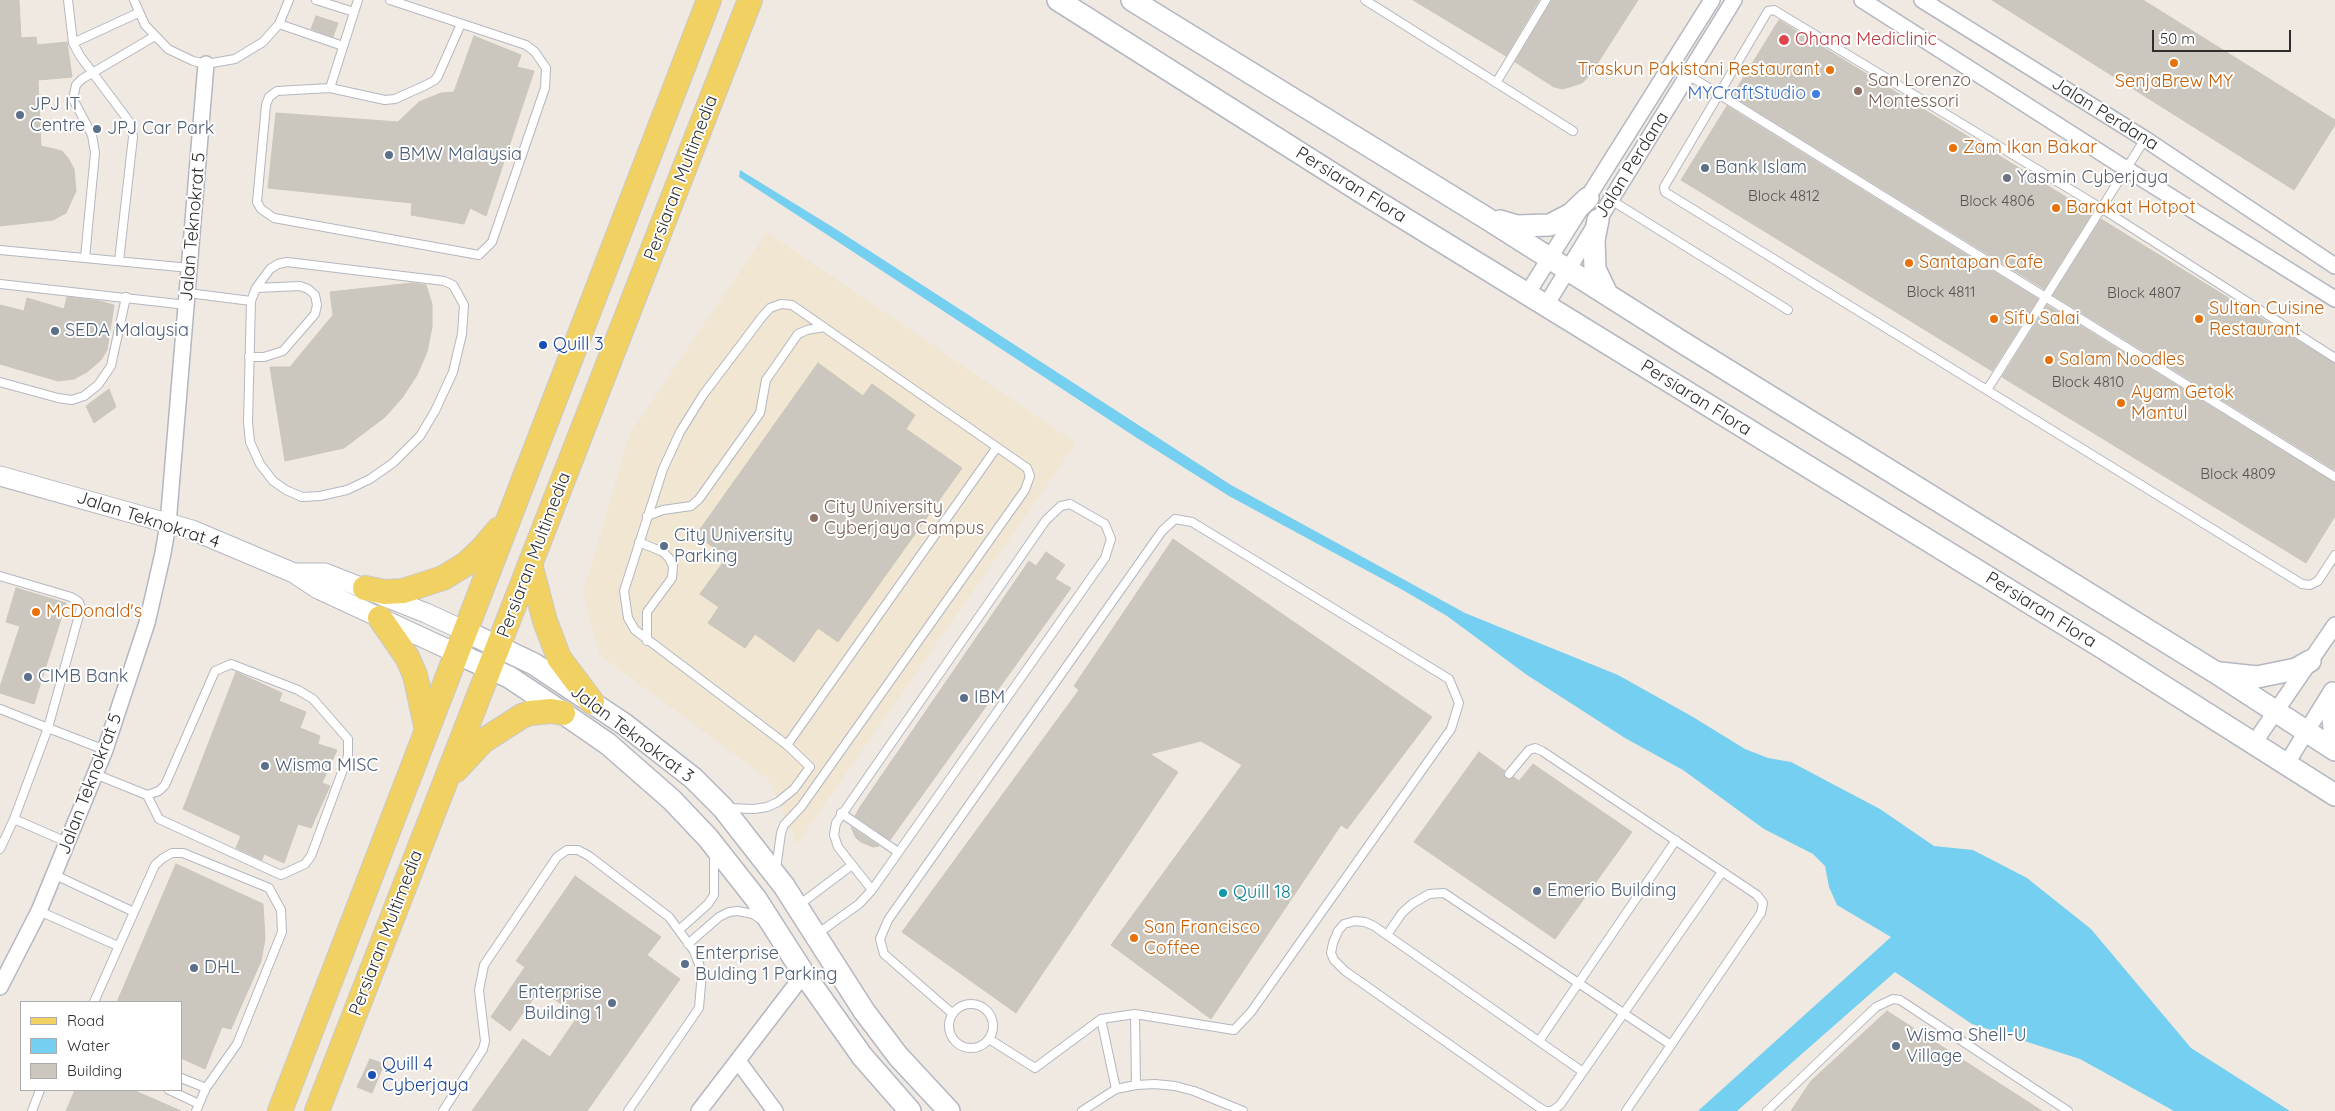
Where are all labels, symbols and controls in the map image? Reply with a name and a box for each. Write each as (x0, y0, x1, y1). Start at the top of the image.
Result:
scale bar (2155, 20, 2294, 52)
place label: Ohana Mediclinic (1795, 29, 1937, 51)
text: 50 m (2160, 29, 2195, 48)
marker: Ohana Mediclinic (1777, 33, 1791, 47)
marker: SenjaBrew MY (2168, 57, 2180, 69)
place label: Traskun Pakistani Restaurant (1578, 59, 1820, 81)
marker: Traskun Pakistani Restaurant (1824, 64, 1836, 76)
place label: San Lorenzo Montessori (1868, 70, 1971, 112)
place label: SenjaBrew MY (2115, 71, 2233, 93)
street label: Jalan Perdana (2048, 73, 2162, 155)
place label: MYCraftStudio (1687, 83, 1806, 105)
marker: San Lorenzo Montessori (1852, 85, 1864, 97)
marker: MYCraftStudio (1810, 88, 1822, 100)
street label: Persiaran Multimedia (640, 92, 722, 264)
place label: JPJ IT Centre (30, 94, 85, 136)
street label: Jalan Perdana (1591, 108, 1673, 222)
marker: JPJ IT Centre (14, 109, 26, 121)
place label: JPJ Car Park (107, 118, 214, 140)
marker: JPJ Car Park (91, 123, 103, 135)
place label: Zam Ikan Bakar (1963, 137, 2097, 159)
street label: Persiaran Flora (1292, 142, 1410, 228)
marker: Zam Ikan Bakar (1947, 142, 1959, 154)
place label: BMW Malaysia (399, 144, 522, 166)
marker: BMW Malaysia (383, 149, 395, 161)
street label: Jalan Teknokrat 5 (176, 152, 210, 302)
place label: Bank Islam (1715, 157, 1807, 179)
marker: Bank Islam (1699, 162, 1711, 174)
place label: Yasmin Cyberjaya (2017, 167, 2168, 189)
marker: Yasmin Cyberjaya (2001, 172, 2013, 184)
house number: Block 4812 (1748, 187, 1820, 205)
house number: Block 4806 (1960, 192, 2034, 210)
place label: Barakat Hotpot (2066, 197, 2196, 219)
marker: Barakat Hotpot (2050, 202, 2062, 214)
place label: Santapan Cafe (1919, 252, 2043, 274)
marker: Santapan Cafe (1903, 257, 1915, 269)
house number: Block 4811 (1906, 283, 1976, 301)
house number: Block 4807 (2107, 284, 2181, 302)
place label: Sultan Cuisine Restaurant (2209, 298, 2324, 340)
place label: Sifu Salai (2004, 308, 2080, 330)
marker: Sifu Salai (1988, 313, 2000, 325)
marker: Sultan Cuisine Restaurant (2193, 313, 2205, 325)
place label: SEDA Malaysia (65, 320, 189, 342)
marker: SEDA Malaysia (49, 325, 61, 337)
place label: Quill 3 (553, 334, 604, 356)
marker: Quill 3 (537, 339, 549, 351)
place label: Salam Noodles (2059, 349, 2185, 371)
marker: Salam Noodles (2043, 354, 2055, 366)
street label: Persiaran Flora (1637, 355, 1755, 441)
house number: Block 4810 (2052, 373, 2124, 391)
place label: Ayam Getok Mantul (2131, 382, 2234, 424)
marker: Ayam Getok Mantul (2115, 397, 2127, 409)
house number: Block 4809 (2200, 465, 2276, 483)
street label: Persiaran Multimedia (493, 469, 575, 641)
street label: Jalan Teknokrat 4 (74, 487, 222, 553)
place label: City University Cyberjaya Campus (824, 497, 984, 540)
marker: City University Cyberjaya Campus (808, 512, 820, 524)
place label: City University Parking (674, 525, 793, 568)
marker: City University Parking (658, 540, 670, 552)
street label: Persiaran Flora (1982, 567, 2100, 653)
place label: McDonald's (46, 601, 142, 623)
marker: McDonald's (30, 606, 42, 618)
place label: CIMB Bank (38, 666, 128, 688)
marker: CIMB Bank (22, 671, 34, 683)
street label: Jalan Teknokrat 3 (566, 681, 698, 787)
place label: IBM (974, 687, 1005, 709)
marker: IBM (958, 692, 970, 704)
street label: Jalan Teknokrat 5 (53, 710, 127, 858)
place label: Wisma MISC (275, 755, 378, 777)
marker: Wisma MISC (259, 760, 271, 772)
street label: Persiaran Multimedia (345, 847, 427, 1019)
place label: Emerio Building (1547, 880, 1677, 902)
place label: Quill 18 (1233, 882, 1291, 904)
marker: Emerio Building (1531, 885, 1543, 897)
marker: Quill 18 (1217, 887, 1229, 899)
place label: San Francisco Coffee (1144, 917, 1260, 960)
marker: San Francisco Coffee (1128, 932, 1140, 944)
place label: Enterprise Bulding 1 Parking (695, 943, 837, 986)
place label: DHL (204, 957, 239, 979)
marker: Enterprise Bulding 1 Parking (679, 958, 691, 970)
marker: DHL (188, 962, 200, 974)
place label: Enterprise Building 1 (518, 982, 602, 1024)
marker: Enterprise Building 1 (606, 997, 618, 1009)
legend (20, 1001, 182, 1091)
text: Road (67, 1011, 104, 1030)
place label: Wisma Shell-U Village (1906, 1025, 2027, 1068)
text: Water (67, 1036, 110, 1055)
marker: Wisma Shell-U Village (1890, 1040, 1902, 1052)
place label: Quill 4 Cyberjaya (382, 1054, 469, 1096)
text: Building (67, 1061, 122, 1080)
marker: Quill 4 Cyberjaya (366, 1069, 378, 1081)

